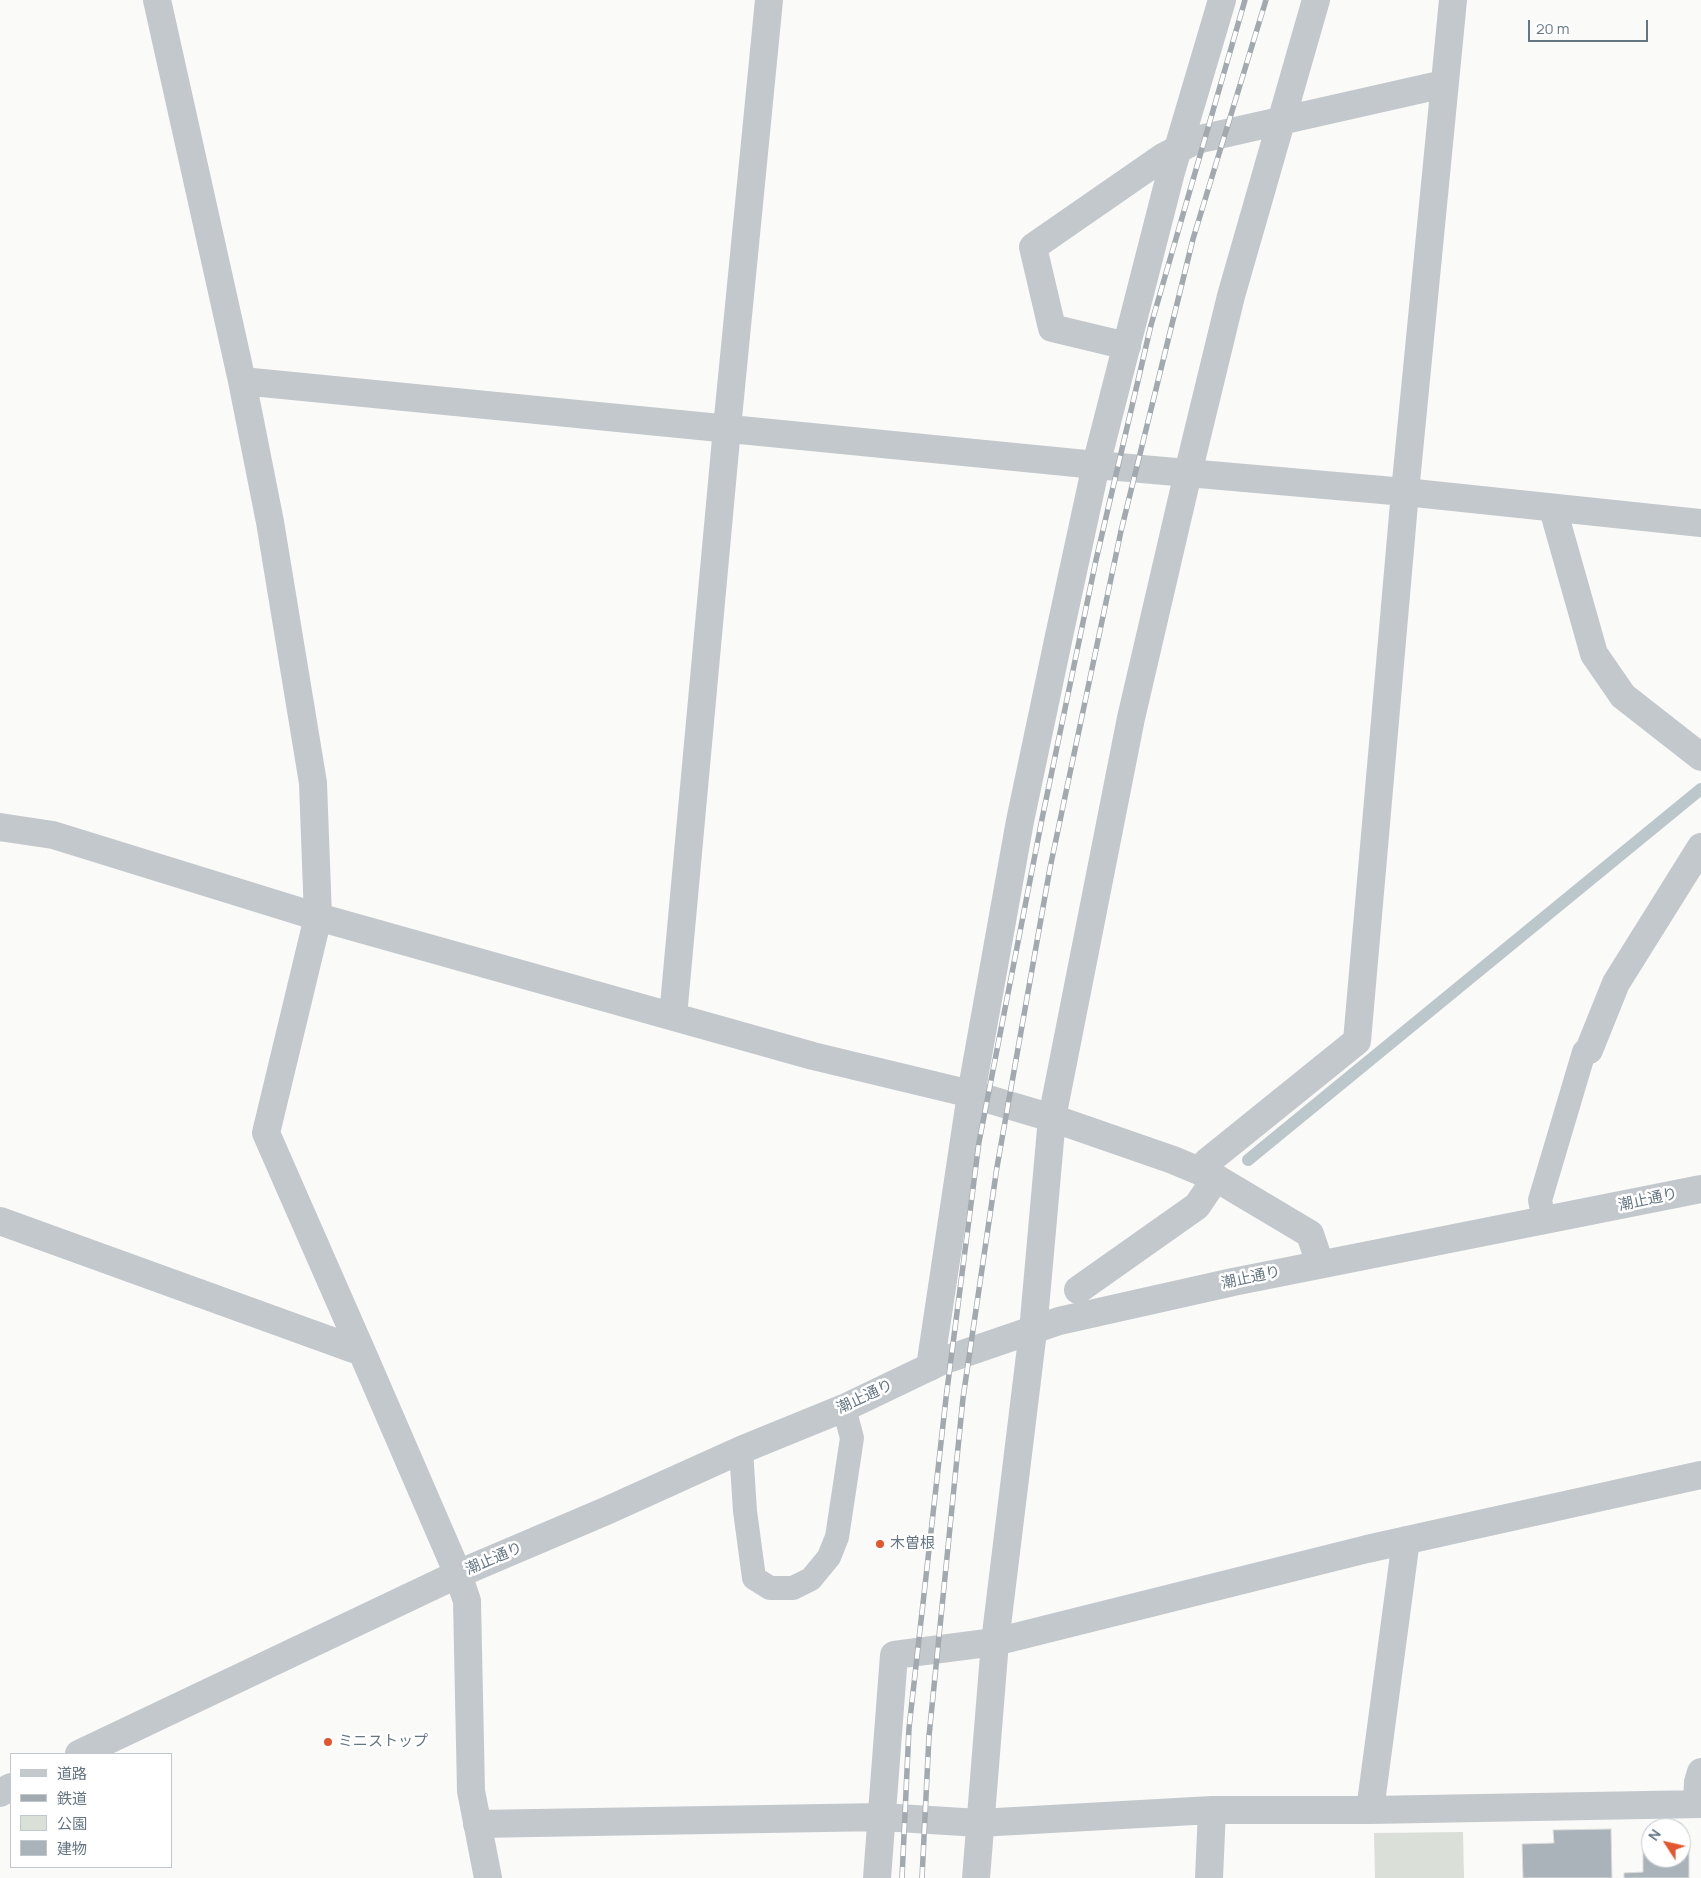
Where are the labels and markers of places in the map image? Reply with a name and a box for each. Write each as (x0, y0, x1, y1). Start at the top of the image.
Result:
place label: 木曽根 (890, 1535, 935, 1553)
marker: 木曽根 (874, 1538, 886, 1550)
place label: ミニストップ (338, 1733, 428, 1751)
marker: ミニストップ (322, 1736, 334, 1748)

